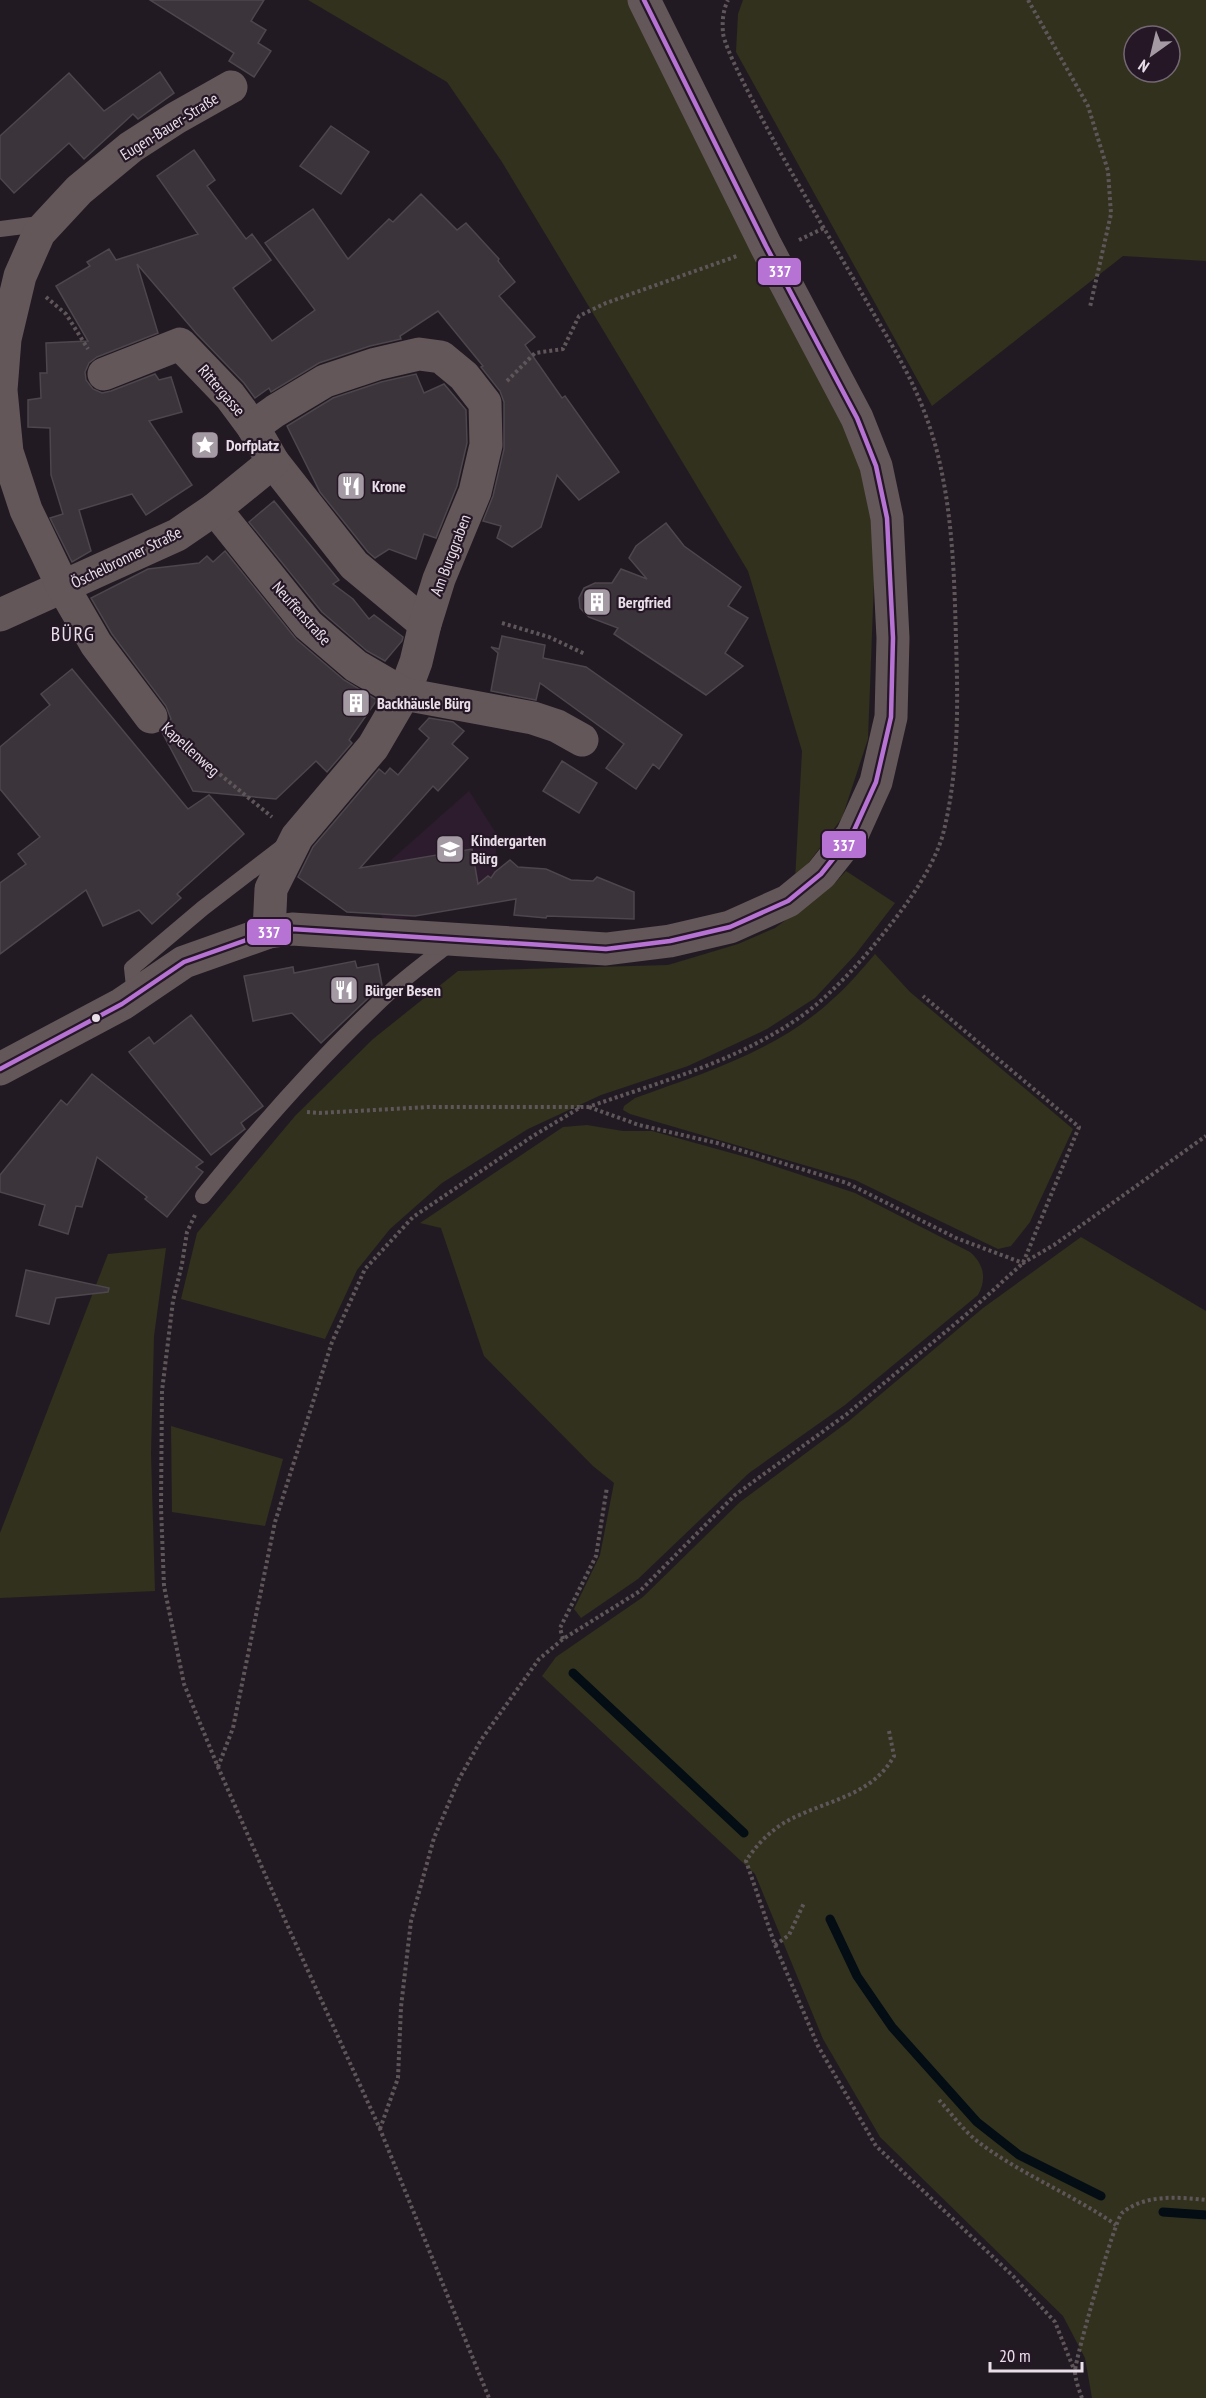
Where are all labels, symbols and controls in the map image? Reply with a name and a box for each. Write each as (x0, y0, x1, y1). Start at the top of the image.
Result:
north arrow (1122, 24, 1182, 84)
text: N (1134, 56, 1153, 77)
street label: Eugen-Bauer-Straße (116, 88, 222, 164)
line badge: 337 (757, 257, 802, 286)
text: 337 (769, 261, 791, 281)
street label: Rittergasse (194, 360, 250, 420)
place icon: Dorfplatz (189, 429, 221, 461)
place label: Dorfplatz (226, 435, 279, 455)
restaurant icon: Krone (335, 470, 367, 502)
place label: Krone (372, 476, 406, 496)
street label: Am Burggraben (425, 512, 475, 598)
street label: Öschelbronner Straße (68, 522, 184, 592)
street label: Neuffenstraße (268, 577, 336, 649)
building icon: Bergfried (581, 586, 613, 618)
place label: Bergfried (618, 592, 671, 612)
district label: BÜRG (51, 621, 95, 647)
building icon: Backhäusle Bürg (340, 687, 372, 719)
place label: Backhäusle Bürg (377, 693, 471, 713)
street label: Kapellenweg (158, 718, 224, 780)
place label: Kindergarten Bürg (471, 830, 546, 868)
line badge: 337 (821, 830, 867, 859)
school or university icon: Kindergarten Bürg (434, 833, 466, 865)
text: 337 (833, 835, 855, 855)
line badge: 337 (246, 918, 292, 946)
text: 337 (258, 922, 280, 942)
restaurant icon: Bürger Besen (328, 974, 360, 1006)
place label: Bürger Besen (365, 980, 441, 1000)
unlabelled marker (90, 1012, 102, 1024)
scale bar (990, 2335, 1082, 2373)
text: 20 m (999, 2344, 1031, 2367)

